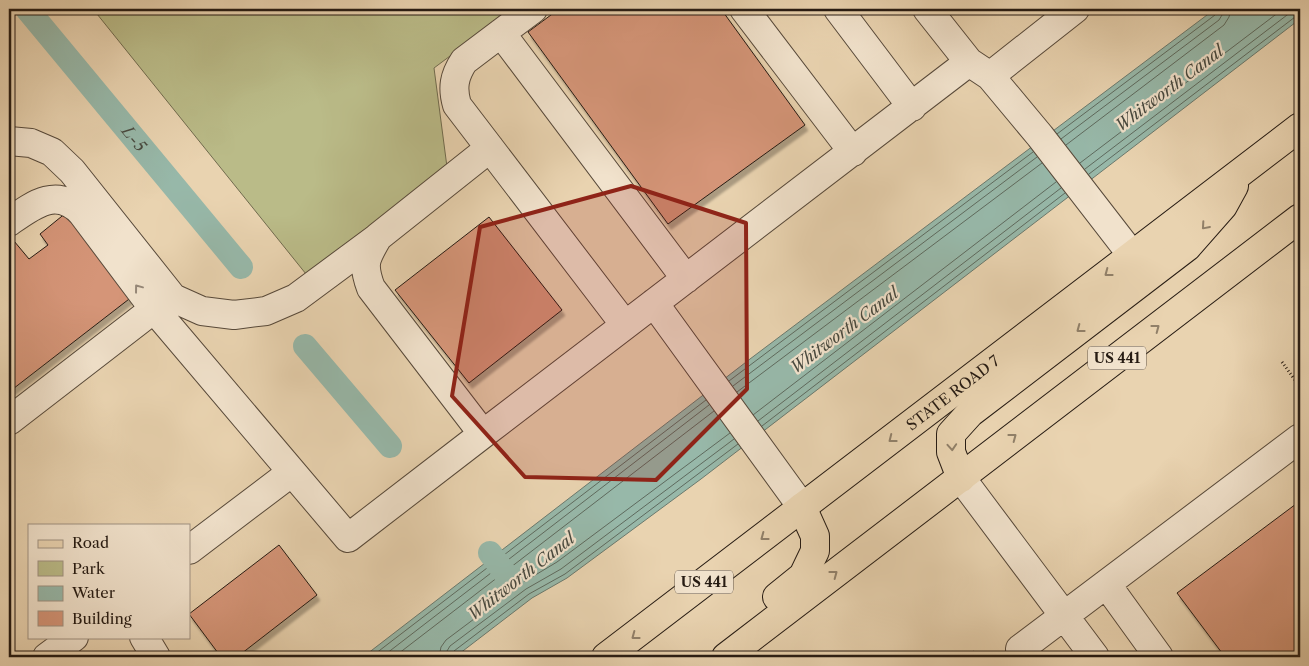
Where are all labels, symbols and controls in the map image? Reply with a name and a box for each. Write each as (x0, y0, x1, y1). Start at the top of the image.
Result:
water label: Whitworth Canal (1111, 40, 1229, 135)
water label: L-5 (117, 120, 151, 156)
one-way arrow (1203, 220, 1211, 229)
one-way arrow (1105, 267, 1114, 276)
water label: Whitworth Canal (786, 282, 904, 377)
one-way arrow (135, 285, 143, 294)
one-way arrow (1077, 323, 1086, 331)
one-way arrow (1150, 325, 1160, 334)
road number: US 441 (1088, 346, 1146, 369)
street label: STATE ROAD 7 (902, 350, 1003, 434)
one-way arrow (888, 433, 898, 442)
one-way arrow (1007, 435, 1016, 443)
one-way arrow (946, 444, 957, 452)
legend (28, 524, 190, 638)
water label: Whitworth Canal (463, 527, 580, 624)
one-way arrow (760, 531, 770, 540)
text: Road (72, 533, 109, 552)
text: Park (72, 559, 106, 578)
road number: US 441 (675, 570, 733, 594)
one-way arrow (828, 572, 837, 580)
text: Water (71, 583, 116, 602)
text: Building (72, 609, 132, 628)
one-way arrow (631, 630, 640, 639)

